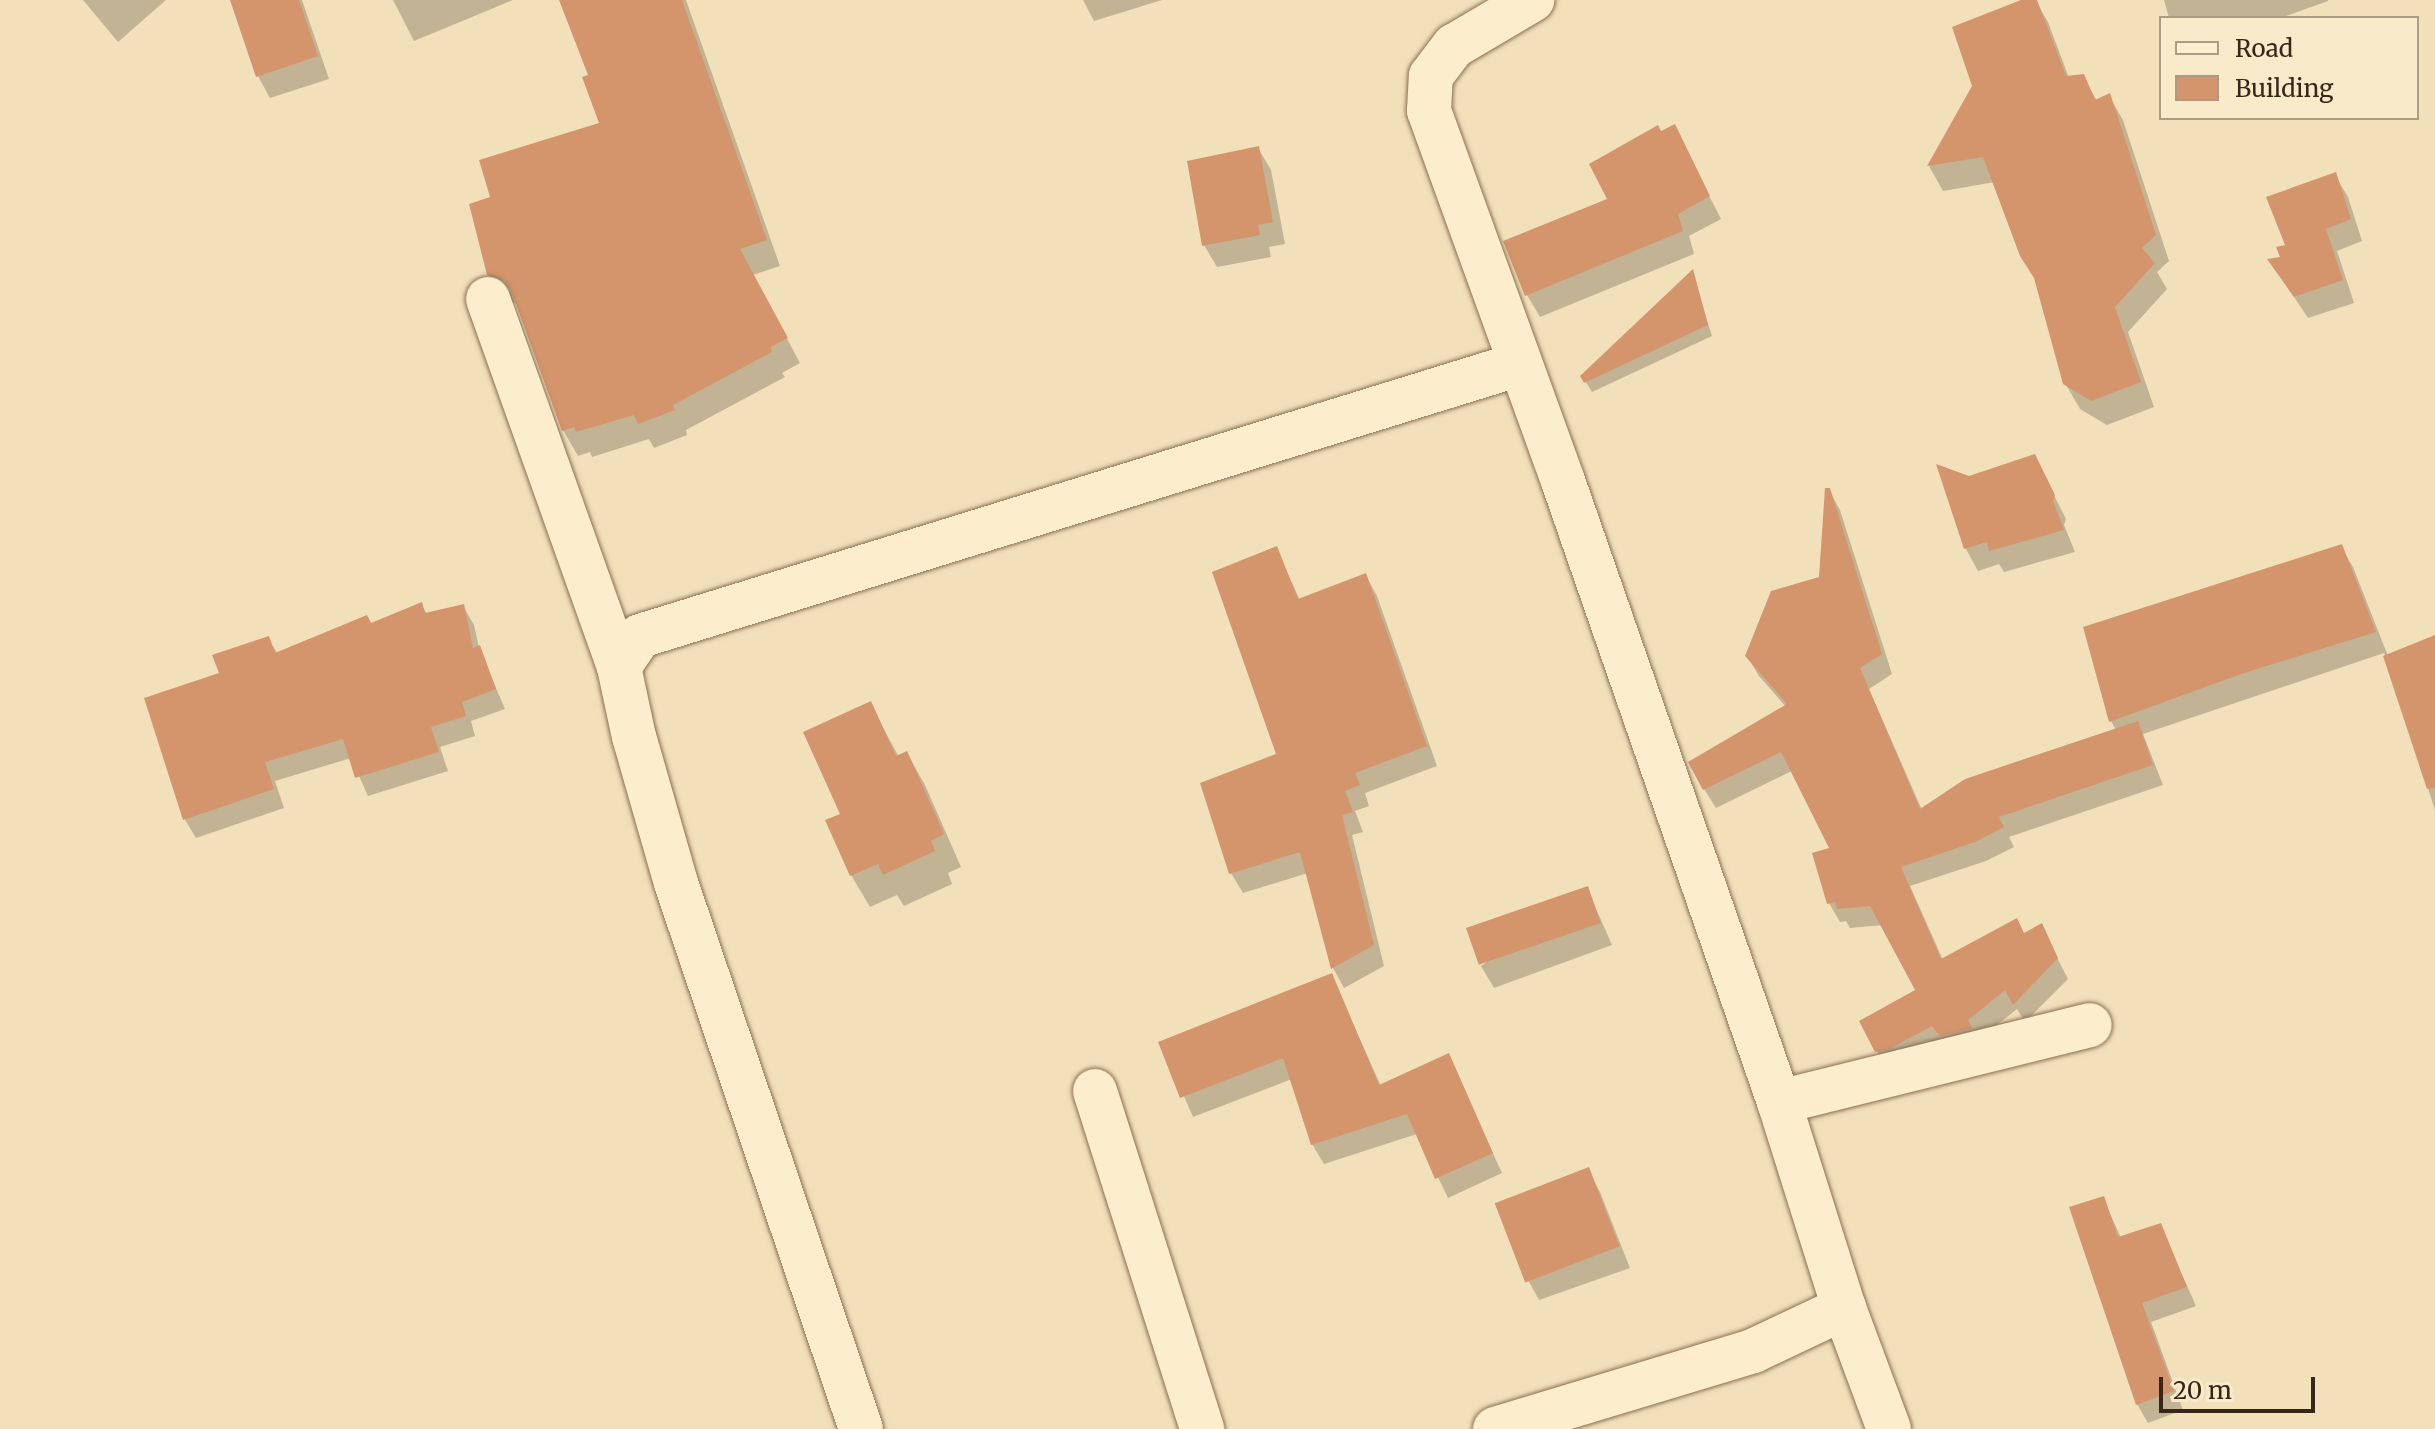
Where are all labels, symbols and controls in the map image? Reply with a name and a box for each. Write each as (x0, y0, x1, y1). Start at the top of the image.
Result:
legend (2159, 16, 2419, 120)
text: Road (2235, 33, 2293, 64)
text: Building (2235, 73, 2334, 104)
scale bar (2163, 1361, 2319, 1411)
text: 20 m (2173, 1375, 2232, 1406)

